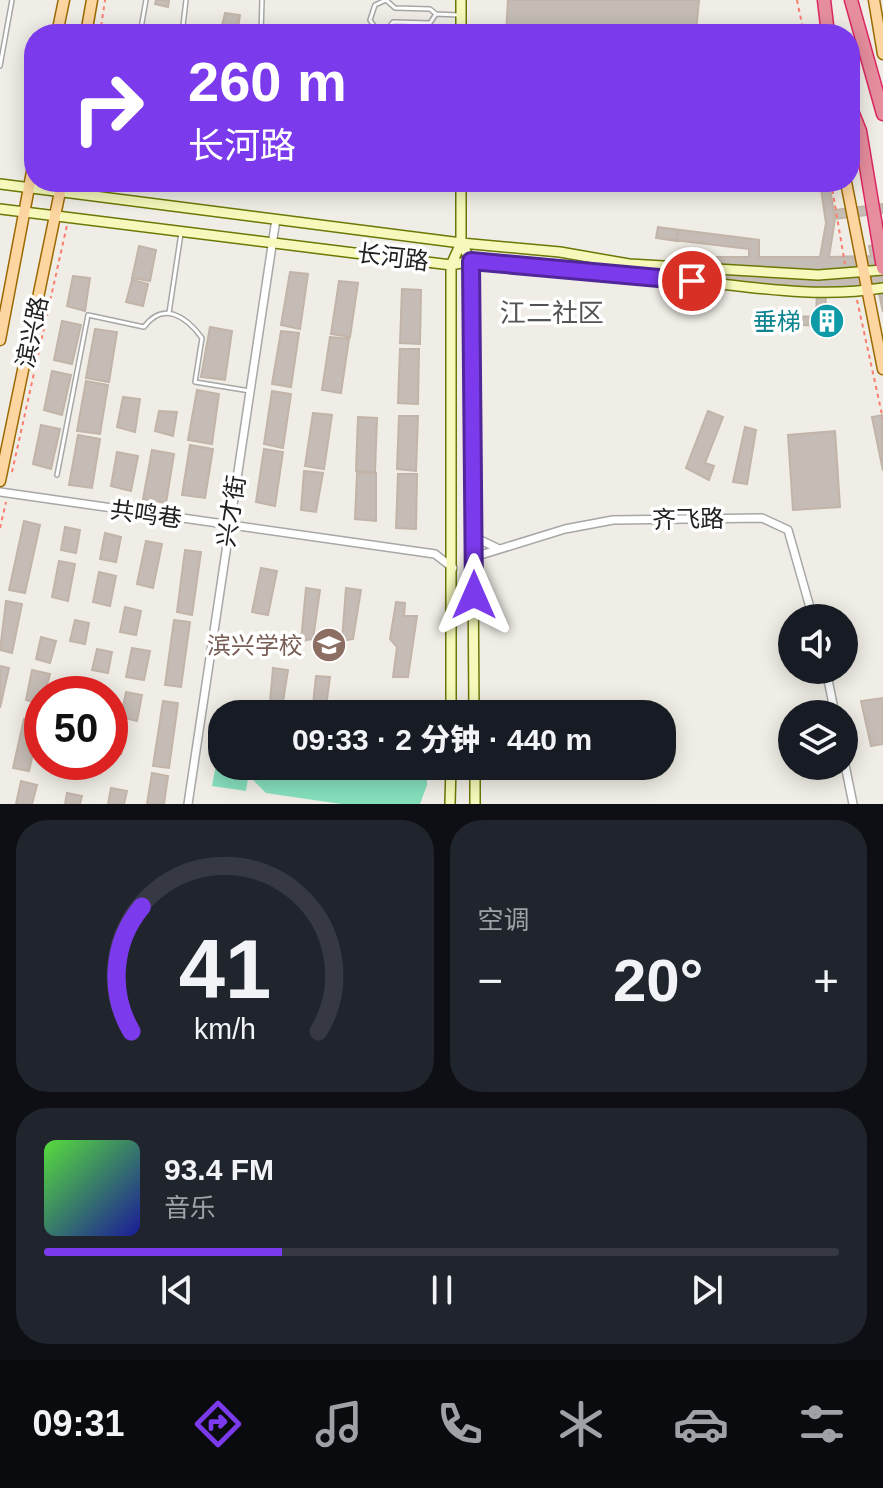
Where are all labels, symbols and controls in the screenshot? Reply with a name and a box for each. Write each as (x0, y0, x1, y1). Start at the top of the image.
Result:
text: 260 m (188, 50, 347, 113)
icon: right (56, 56, 160, 160)
text: 长河路 (188, 125, 296, 166)
street label: 长河路 (356, 239, 430, 275)
pin (658, 247, 726, 315)
icon: arrive (670, 259, 714, 303)
street label: 滨兴路 (11, 294, 53, 370)
district label: 江二社区 (500, 298, 604, 328)
building icon: 垂梯 (808, 302, 846, 340)
place label: 垂梯 (753, 308, 801, 335)
street label: 兴才街 (212, 473, 250, 549)
street label: 共鸣巷 (108, 496, 184, 532)
street label: 齐飞路 (652, 505, 724, 533)
position arrow (432, 553, 516, 637)
map controls (778, 604, 858, 780)
button: sound (778, 604, 858, 684)
school or university icon: 滨兴学校 (310, 626, 348, 664)
place label: 滨兴学校 (207, 632, 303, 659)
speed limit sign: 50 (24, 676, 128, 780)
button: layers (778, 700, 858, 780)
text: 09:33 · 2 分钟 · 440 m (292, 723, 592, 756)
text: 空调 (478, 905, 530, 935)
text: 41 (178, 923, 271, 1016)
text: 20° (613, 947, 704, 1014)
text: − (478, 956, 503, 1005)
text: + (813, 956, 839, 1005)
text: km/h (194, 1013, 256, 1045)
text: 93.4 FM (164, 1153, 274, 1186)
text: 音乐 (164, 1193, 216, 1223)
icon: previous (155, 1268, 199, 1312)
icon: pause (420, 1268, 464, 1312)
icon: next (685, 1268, 729, 1312)
icon: directions (190, 1396, 246, 1452)
icon: music (311, 1396, 367, 1452)
icon: phone (432, 1396, 488, 1452)
icon: climate (553, 1396, 609, 1452)
icon: car (673, 1396, 729, 1452)
icon: filters (794, 1396, 850, 1452)
text: 09:31 (32, 1403, 125, 1444)

